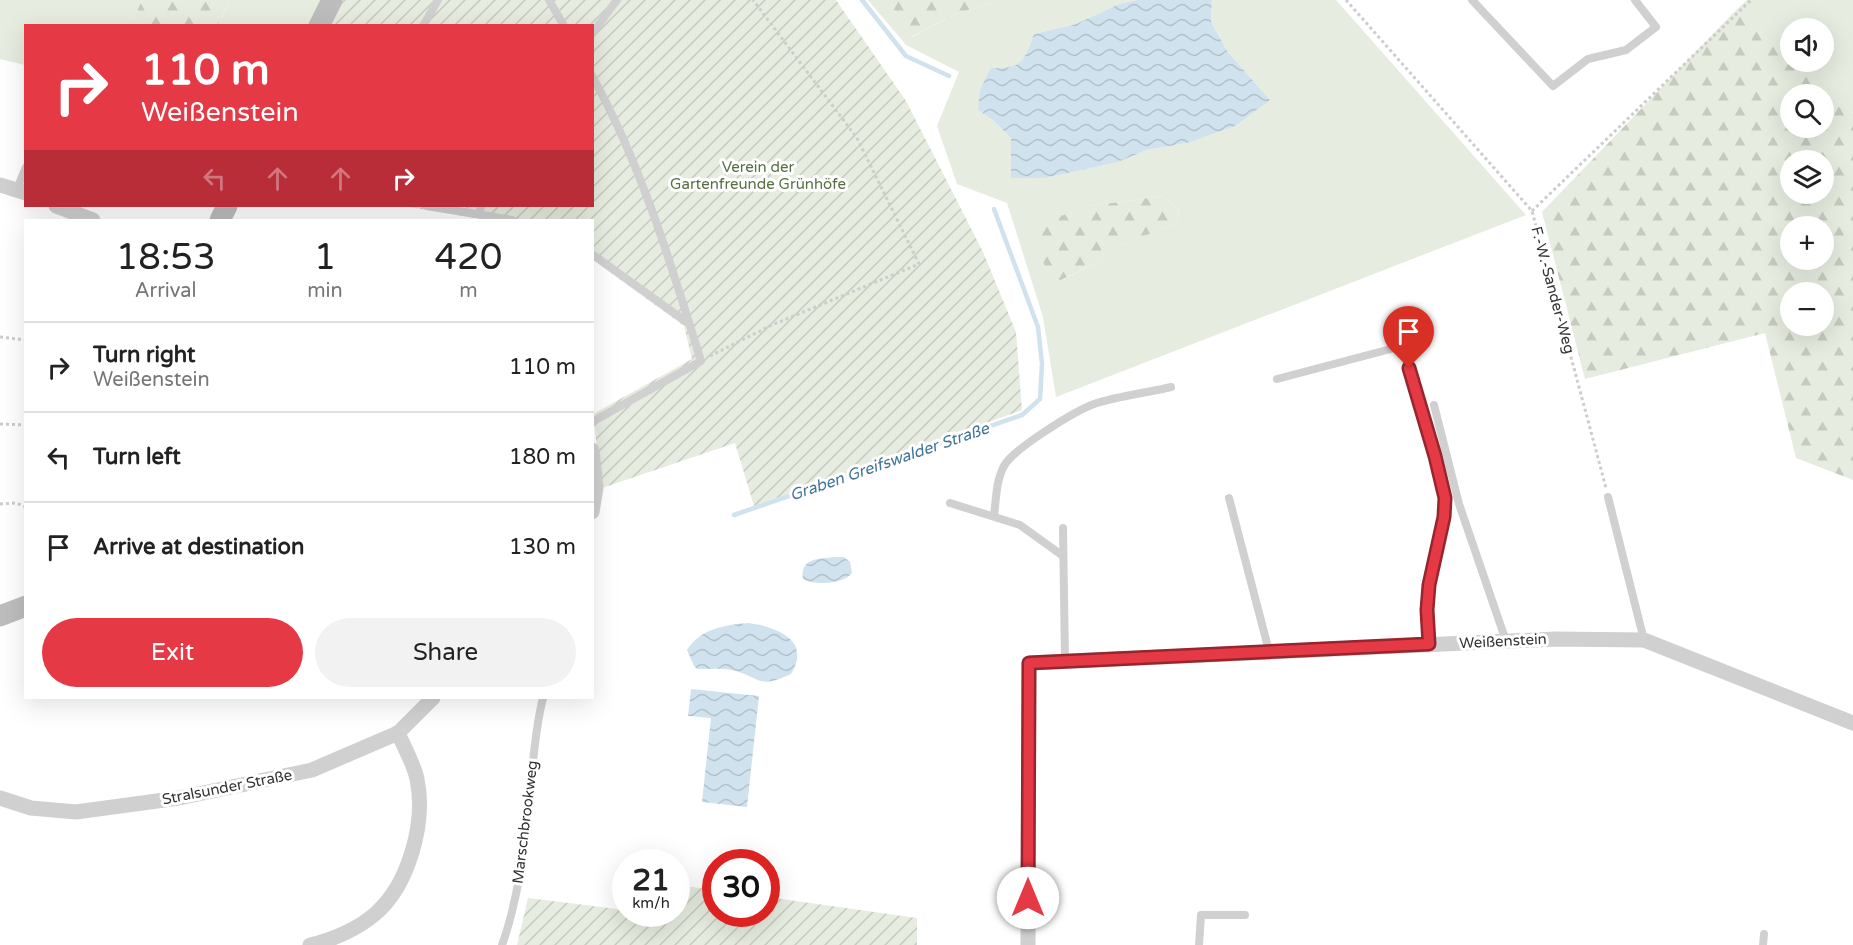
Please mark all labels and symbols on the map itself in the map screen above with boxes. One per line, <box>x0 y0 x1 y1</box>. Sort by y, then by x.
park label: Verein der Gartenfreunde Grünhöfe <box>670 158 846 193</box>
street label: F.-W.-Sander-Weg <box>1527 224 1579 356</box>
pin <box>1383 306 1434 368</box>
water label: Graben Greifswalder Straße <box>787 418 993 506</box>
street label: Weißenstein <box>1459 630 1547 652</box>
street label: Marschbrookweg <box>509 759 541 885</box>
street label: Stralsunder Straße <box>160 766 294 808</box>
speed limit sign: 30 <box>702 849 780 927</box>
position arrow <box>996 866 1060 930</box>

